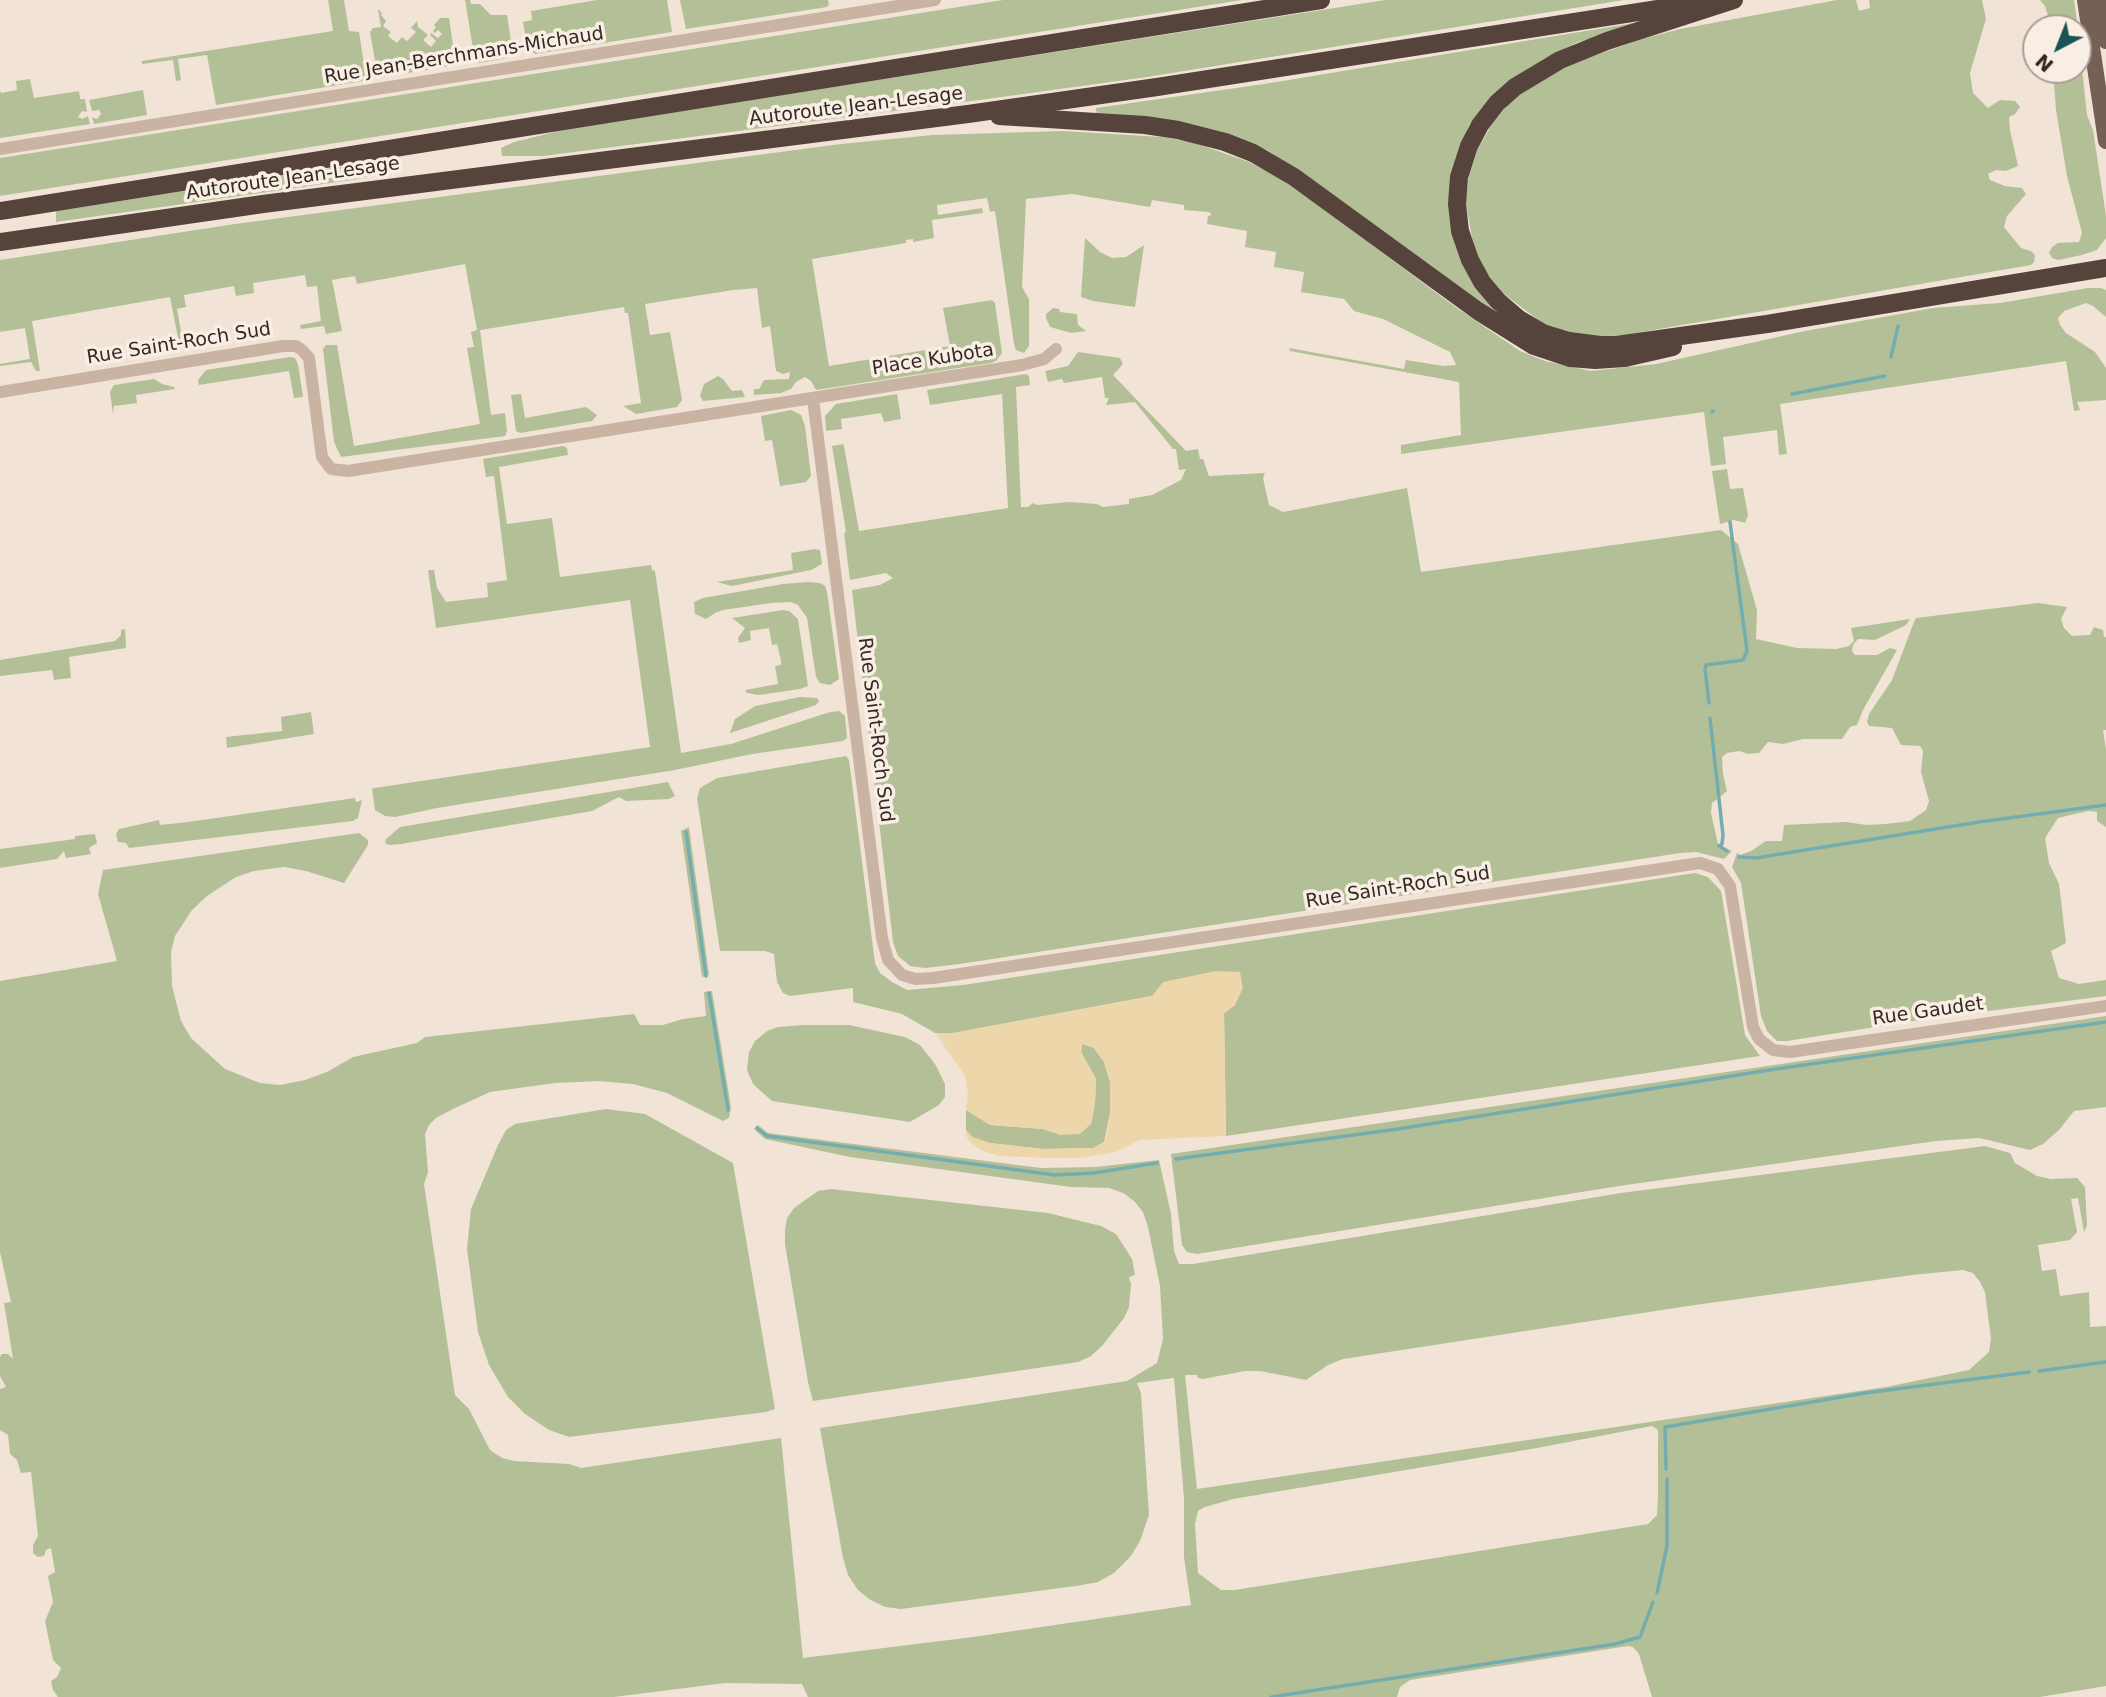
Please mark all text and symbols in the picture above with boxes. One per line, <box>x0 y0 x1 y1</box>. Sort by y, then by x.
north arrow <box>2022 14 2092 84</box>
street label: Rue Jean-Berchmans-Michaud <box>323 23 605 89</box>
text: N <box>2031 50 2058 77</box>
street label: Autoroute Jean-Lesage <box>748 83 964 131</box>
street label: Autoroute Jean-Lesage <box>185 153 401 205</box>
street label: Rue Saint-Roch Sud <box>85 318 273 370</box>
street label: Place Kubota <box>871 339 995 381</box>
street label: Rue Saint-Roch Sud <box>852 636 898 824</box>
street label: Rue Saint-Roch Sud <box>1304 862 1492 914</box>
street label: Rue Gaudet <box>1871 993 1985 1031</box>

